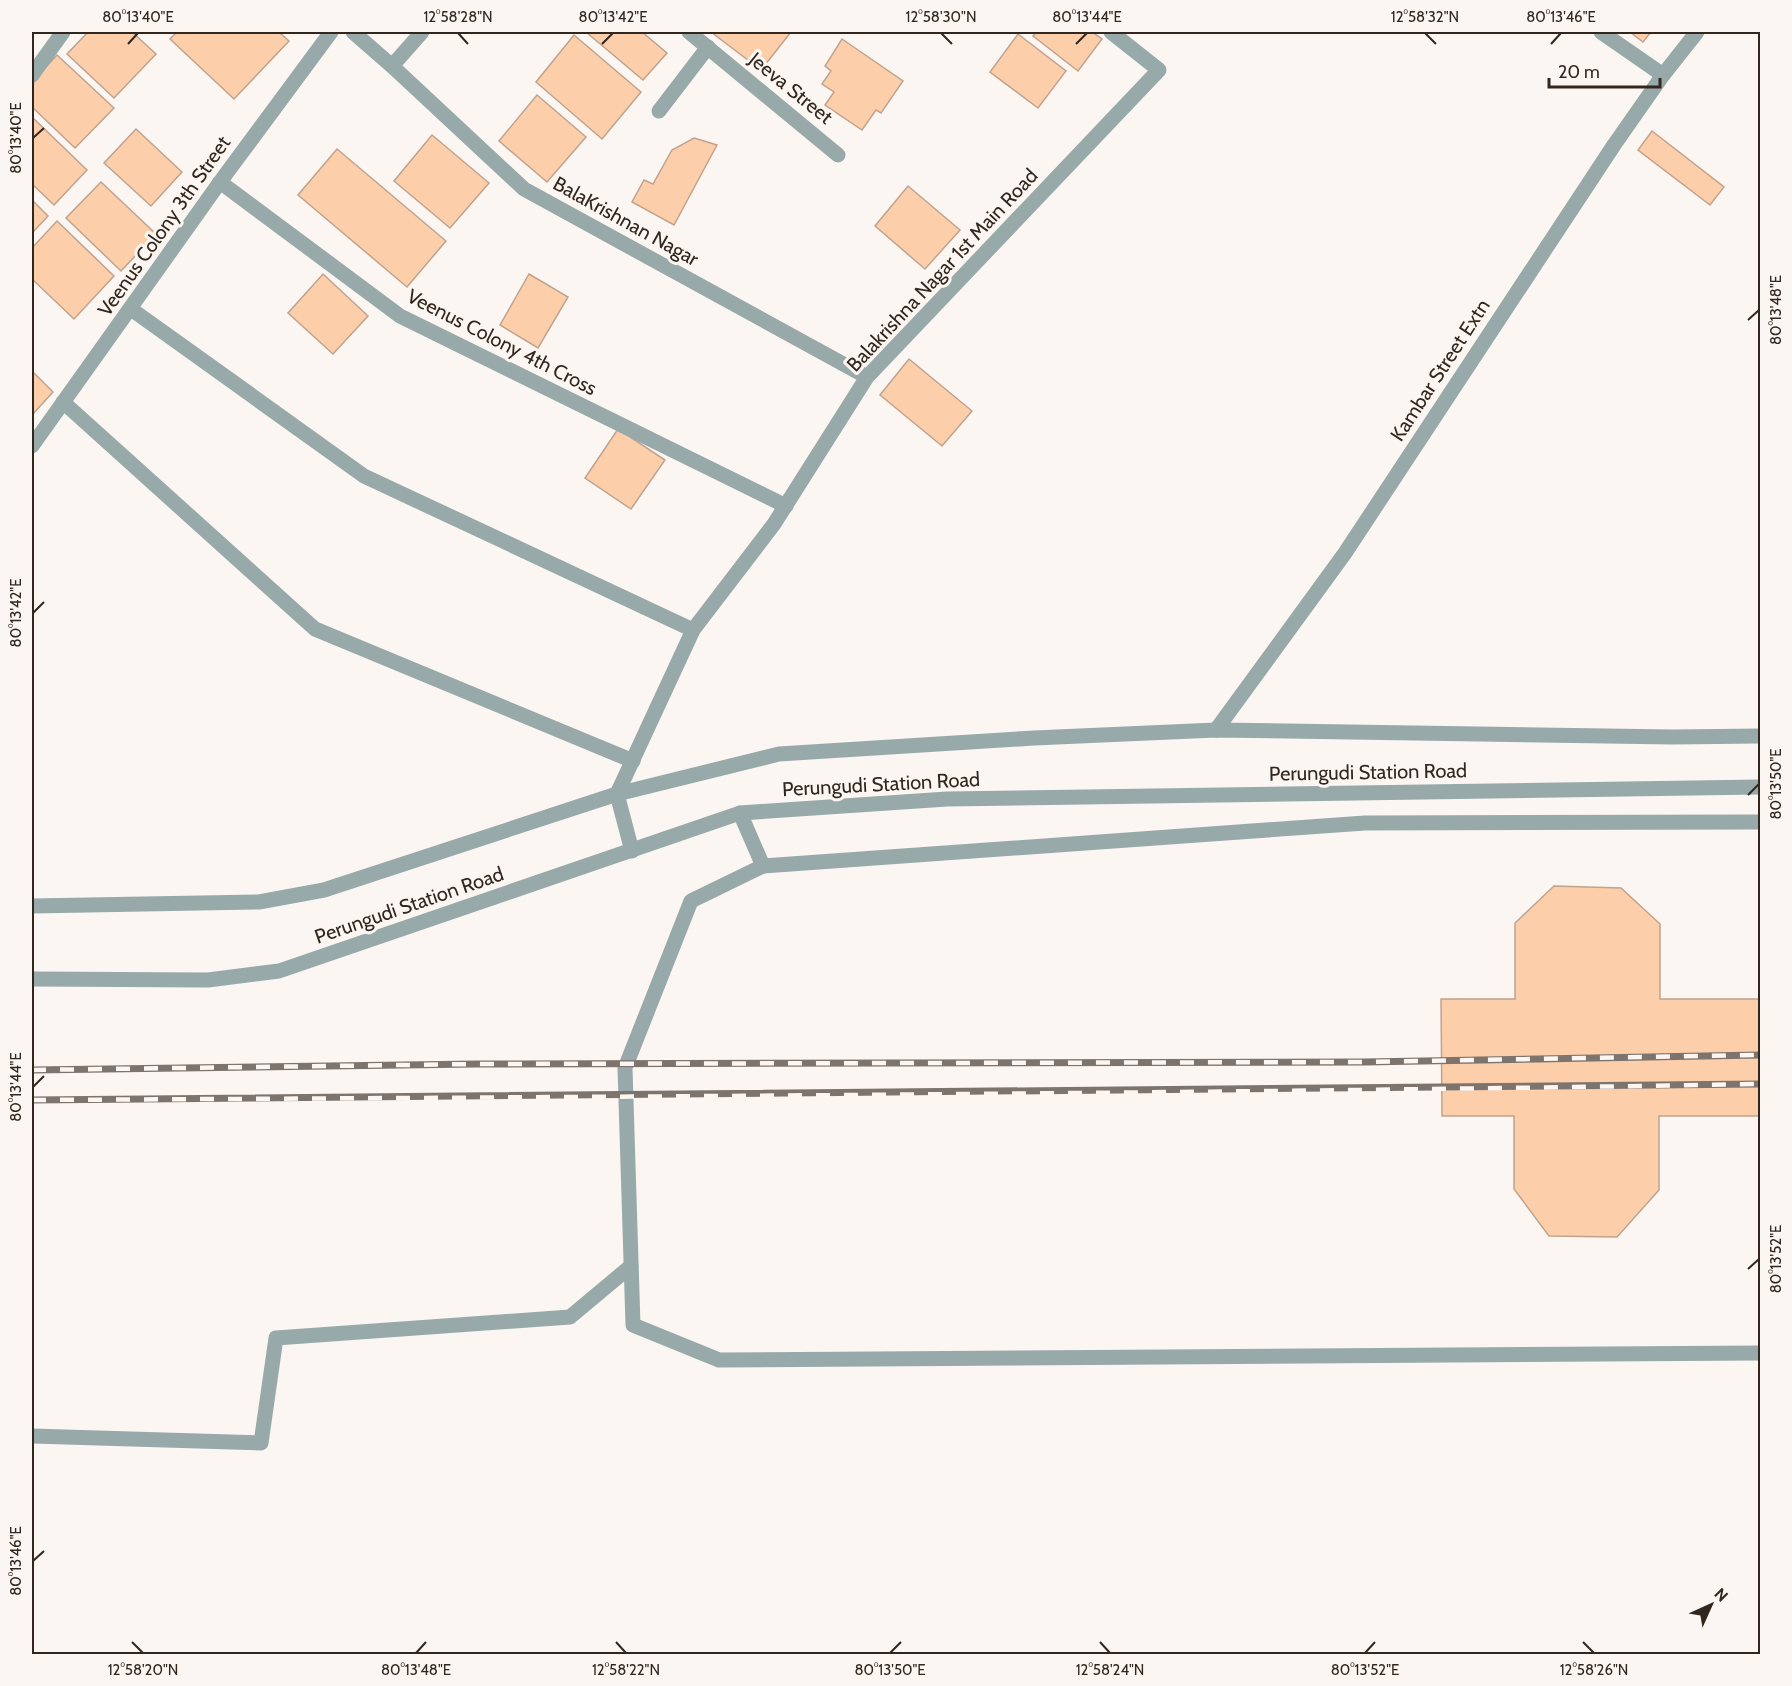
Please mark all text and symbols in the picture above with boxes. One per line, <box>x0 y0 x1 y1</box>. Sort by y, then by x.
text: 80°13'40"E <box>102 8 174 26</box>
text: 12°58'28"N <box>423 8 493 26</box>
text: 80°13'42"E <box>579 8 647 26</box>
text: 12°58'30"N <box>906 8 976 26</box>
text: 80°13'44"E <box>1052 8 1122 26</box>
text: 12°58'32"N <box>1391 8 1459 26</box>
text: 80°13'46"E <box>1526 8 1596 26</box>
street label: Jeeva Street <box>744 46 838 129</box>
scale bar <box>1549 51 1660 89</box>
text: 20 m <box>1558 61 1600 83</box>
text: 80°13'40"E <box>7 102 25 174</box>
street label: Veenus Colony 3th Street <box>93 131 235 321</box>
street label: Balakrishna Nagar 1st Main Road <box>842 164 1042 376</box>
street label: BalaKrishnan Nagar <box>549 171 703 271</box>
text: 80°13'48"E <box>1767 275 1785 345</box>
street label: Veenus Colony 4th Cross <box>403 284 601 400</box>
street label: Kambar Street Extn <box>1385 295 1495 445</box>
text: 80°13'42"E <box>7 579 25 647</box>
text: 80°13'50"E <box>1767 748 1785 820</box>
street label: Perungudi Station Road <box>1269 758 1467 786</box>
street label: Perungudi Station Road <box>781 767 981 801</box>
street label: Perungudi Station Road <box>311 861 507 949</box>
text: 80°13'44"E <box>7 1052 25 1122</box>
text: 80°13'52"E <box>1767 1225 1785 1293</box>
text: 80°13'46"E <box>7 1526 25 1596</box>
north arrow <box>1681 1575 1741 1635</box>
text: N <box>1711 1584 1732 1605</box>
text: 12°58'20"N <box>108 1661 178 1679</box>
text: 80°13'48"E <box>381 1661 451 1679</box>
text: 12°58'22"N <box>592 1661 660 1679</box>
text: 80°13'50"E <box>854 1661 926 1679</box>
text: 12°58'24"N <box>1076 1661 1144 1679</box>
text: 80°13'52"E <box>1331 1661 1399 1679</box>
text: 12°58'26"N <box>1560 1661 1628 1679</box>

